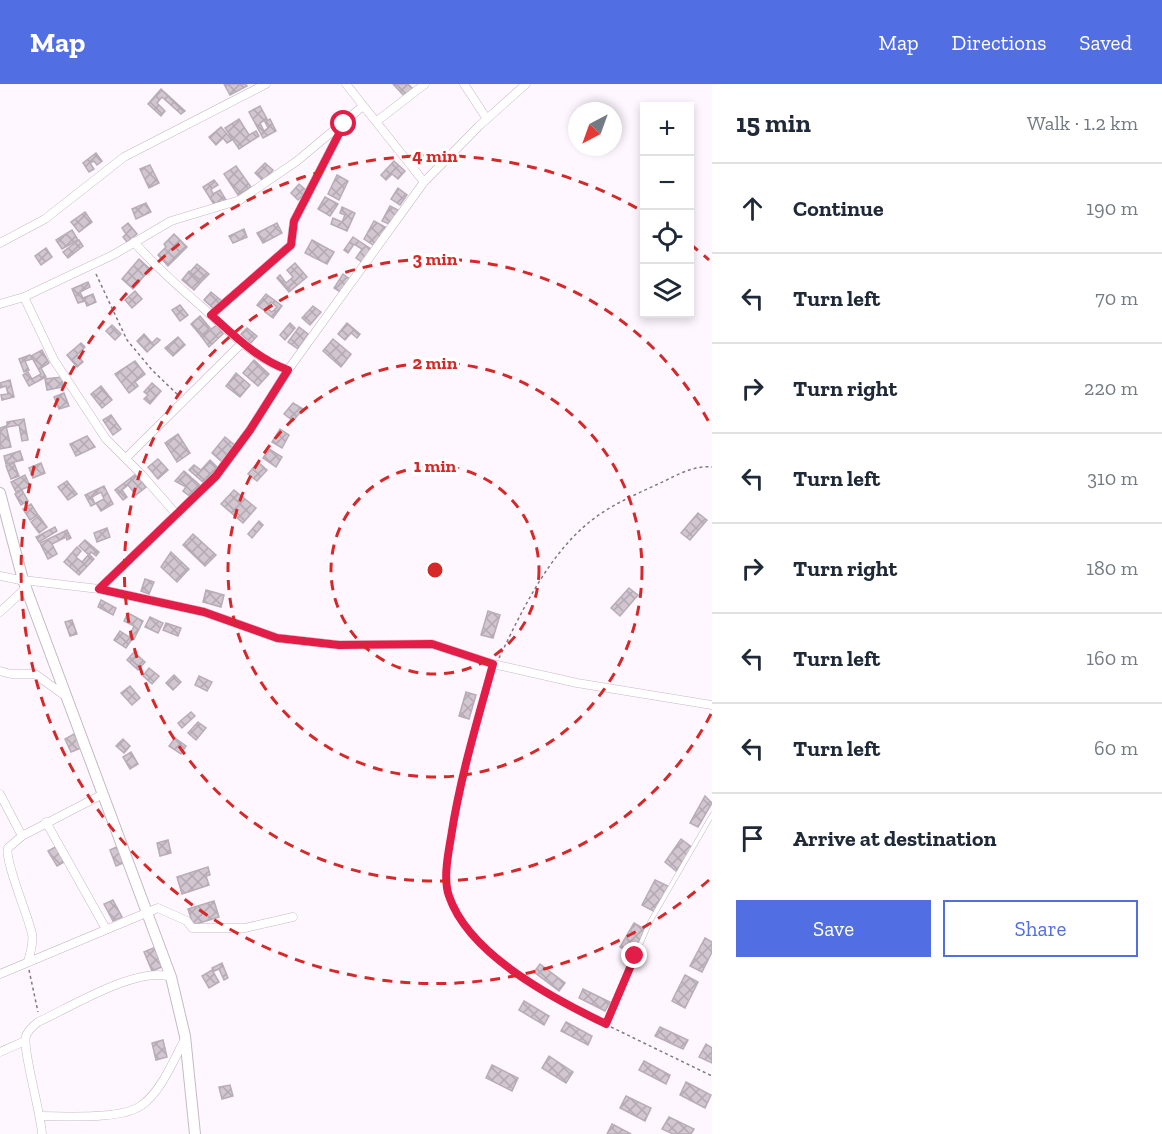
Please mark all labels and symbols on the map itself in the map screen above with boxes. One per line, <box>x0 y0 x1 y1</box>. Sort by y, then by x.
north arrow <box>568 102 622 156</box>
route start <box>330 110 356 136</box>
text: 4 min <box>412 145 458 167</box>
text: 3 min <box>413 248 458 270</box>
text: 2 min <box>413 352 458 374</box>
text: 1 min <box>414 455 457 477</box>
centre of rings <box>425 560 445 580</box>
route end <box>621 942 647 968</box>

